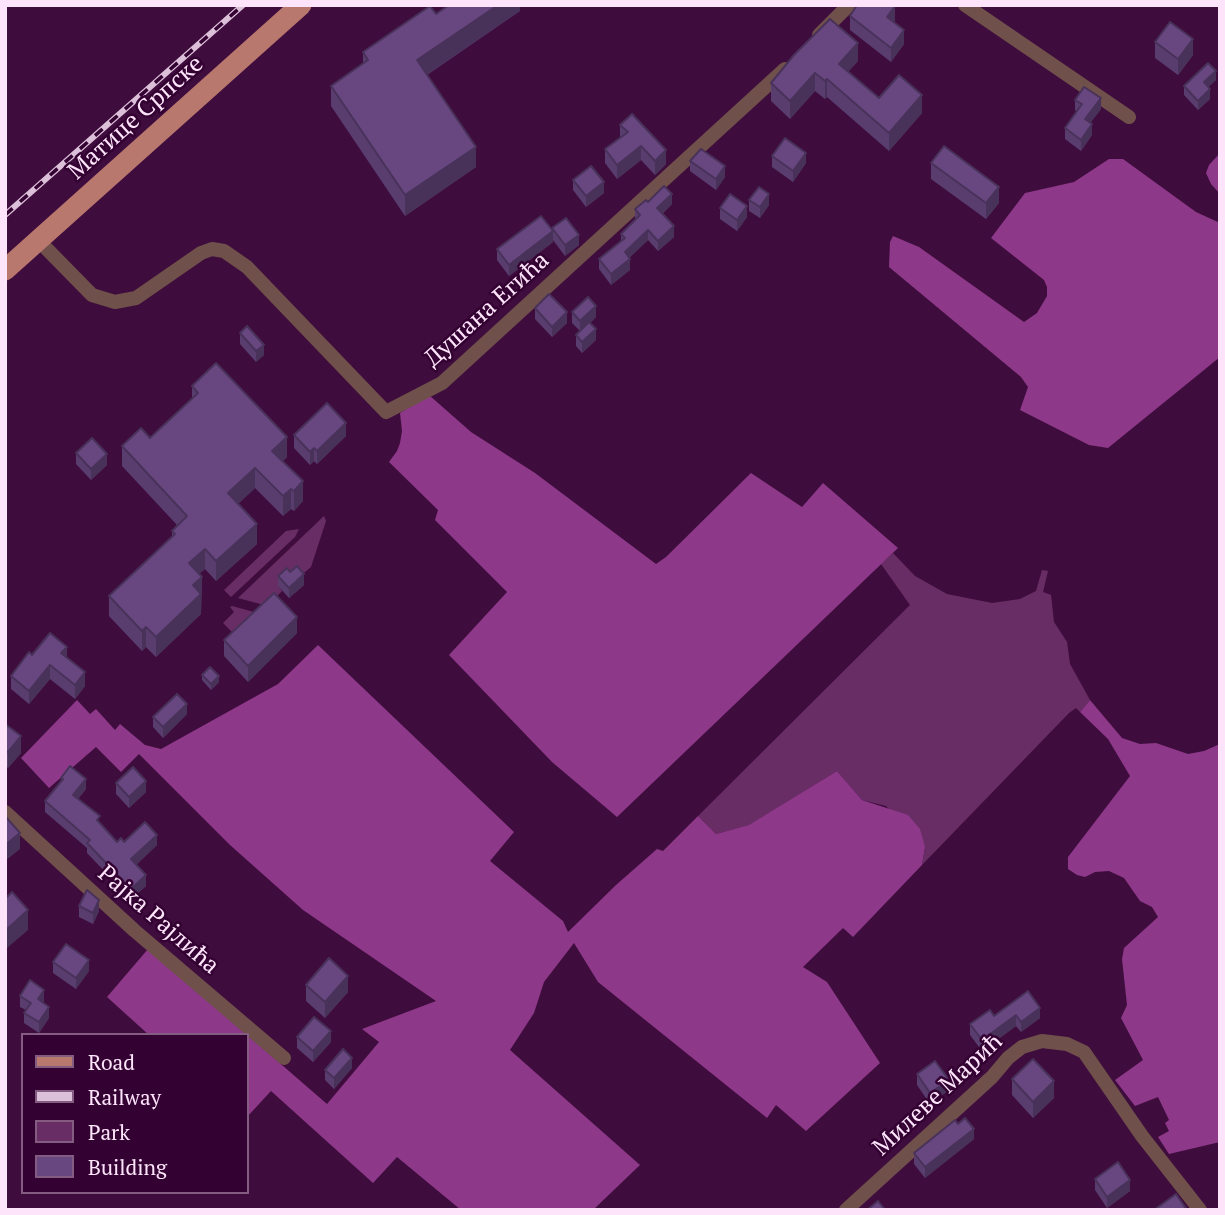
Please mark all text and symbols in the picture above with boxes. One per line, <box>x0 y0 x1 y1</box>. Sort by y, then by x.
street label: Матице Српске <box>63 50 209 186</box>
street label: Душана Егића <box>419 246 555 374</box>
street label: Рајка Рајлића <box>91 859 225 981</box>
street label: Милеве Мaрић <box>867 1028 1009 1162</box>
legend <box>21 1033 248 1194</box>
text: Road <box>88 1048 135 1076</box>
text: Railway <box>88 1083 161 1111</box>
text: Park <box>88 1118 130 1146</box>
text: Building <box>88 1153 167 1181</box>

